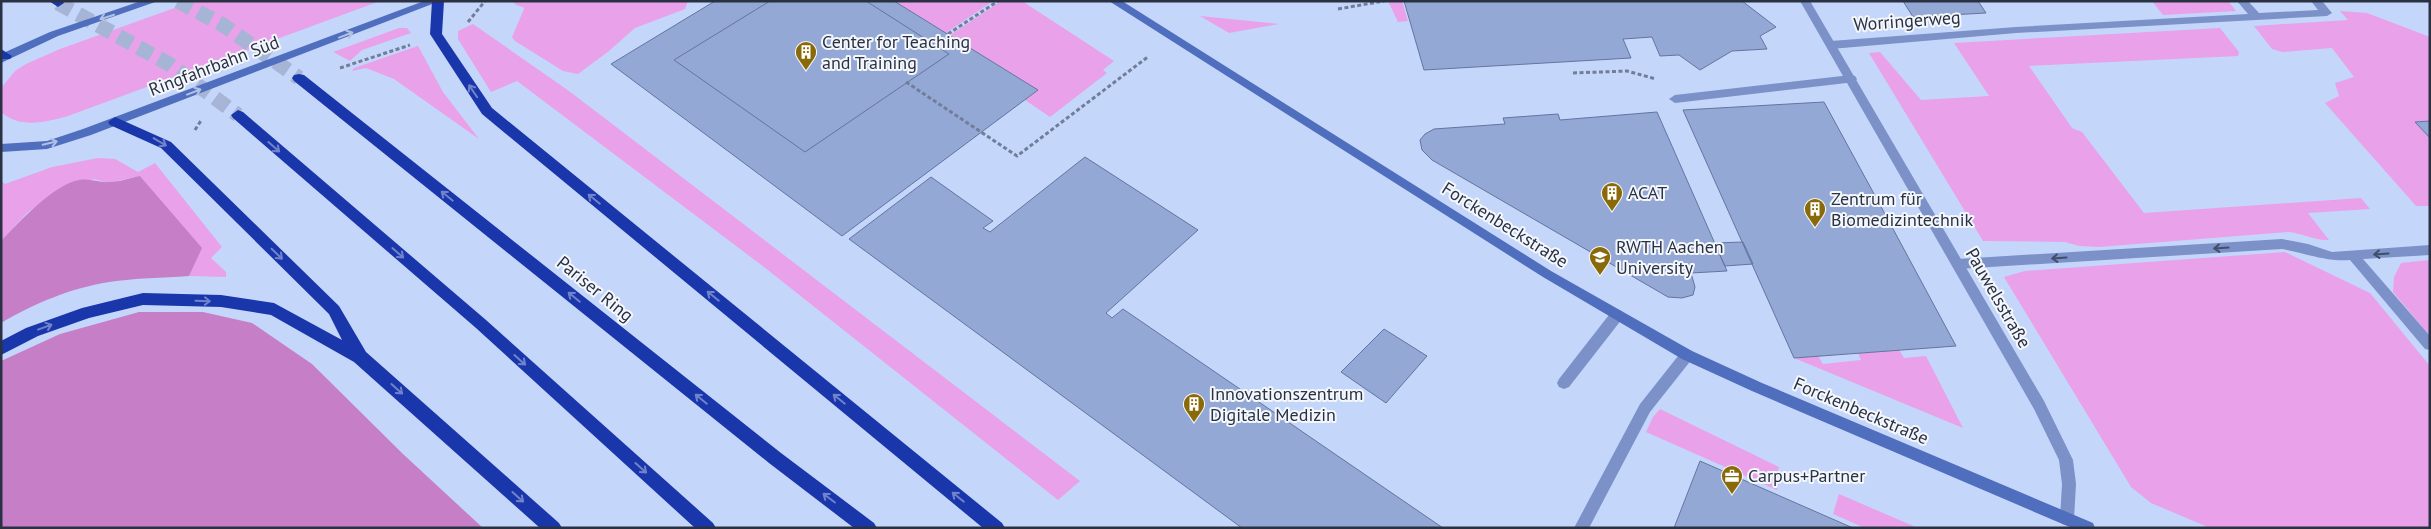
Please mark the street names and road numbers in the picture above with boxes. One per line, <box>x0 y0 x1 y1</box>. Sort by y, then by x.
street label: Worringerweg <box>1853 5 1961 36</box>
street label: Ringfahrbahn Süd <box>145 30 282 101</box>
street label: Forckenbeckstraße <box>1438 177 1573 273</box>
street label: Pauwelsstraße <box>1961 244 2036 352</box>
street label: Pariser Ring <box>552 251 638 326</box>
street label: Forckenbeckstraße <box>1790 372 1932 449</box>

